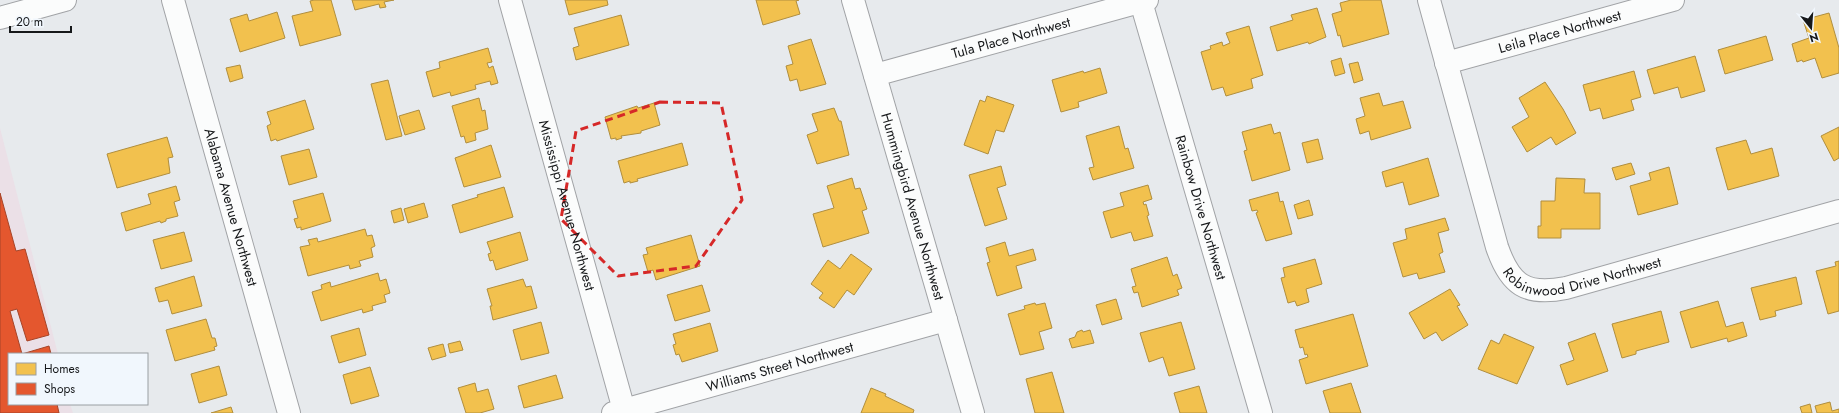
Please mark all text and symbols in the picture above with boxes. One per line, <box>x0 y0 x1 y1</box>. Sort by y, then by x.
street label: Leila Place Northwest <box>1496 5 1624 58</box>
scale bar <box>10 8 71 34</box>
north arrow <box>1791 8 1831 48</box>
street label: Tula Place Northwest <box>949 11 1073 63</box>
text: 20 m <box>16 13 43 31</box>
text: N <box>1807 29 1820 46</box>
street label: Hummingbird Avenue Northwest <box>876 110 950 303</box>
street label: Mississippi Avenue Northwest <box>534 118 600 293</box>
street label: Alabama Avenue Northwest <box>199 126 263 289</box>
street label: Rainbow Drive Northwest <box>1170 133 1232 283</box>
street label: Robinwood Drive Northwest <box>1502 251 1668 273</box>
text: Robinwood Drive Northwest <box>1498 252 1664 301</box>
street label: Williams Street Northwest <box>704 336 856 397</box>
legend <box>8 353 148 405</box>
text: Homes <box>44 360 80 378</box>
text: Shops <box>44 380 75 398</box>

